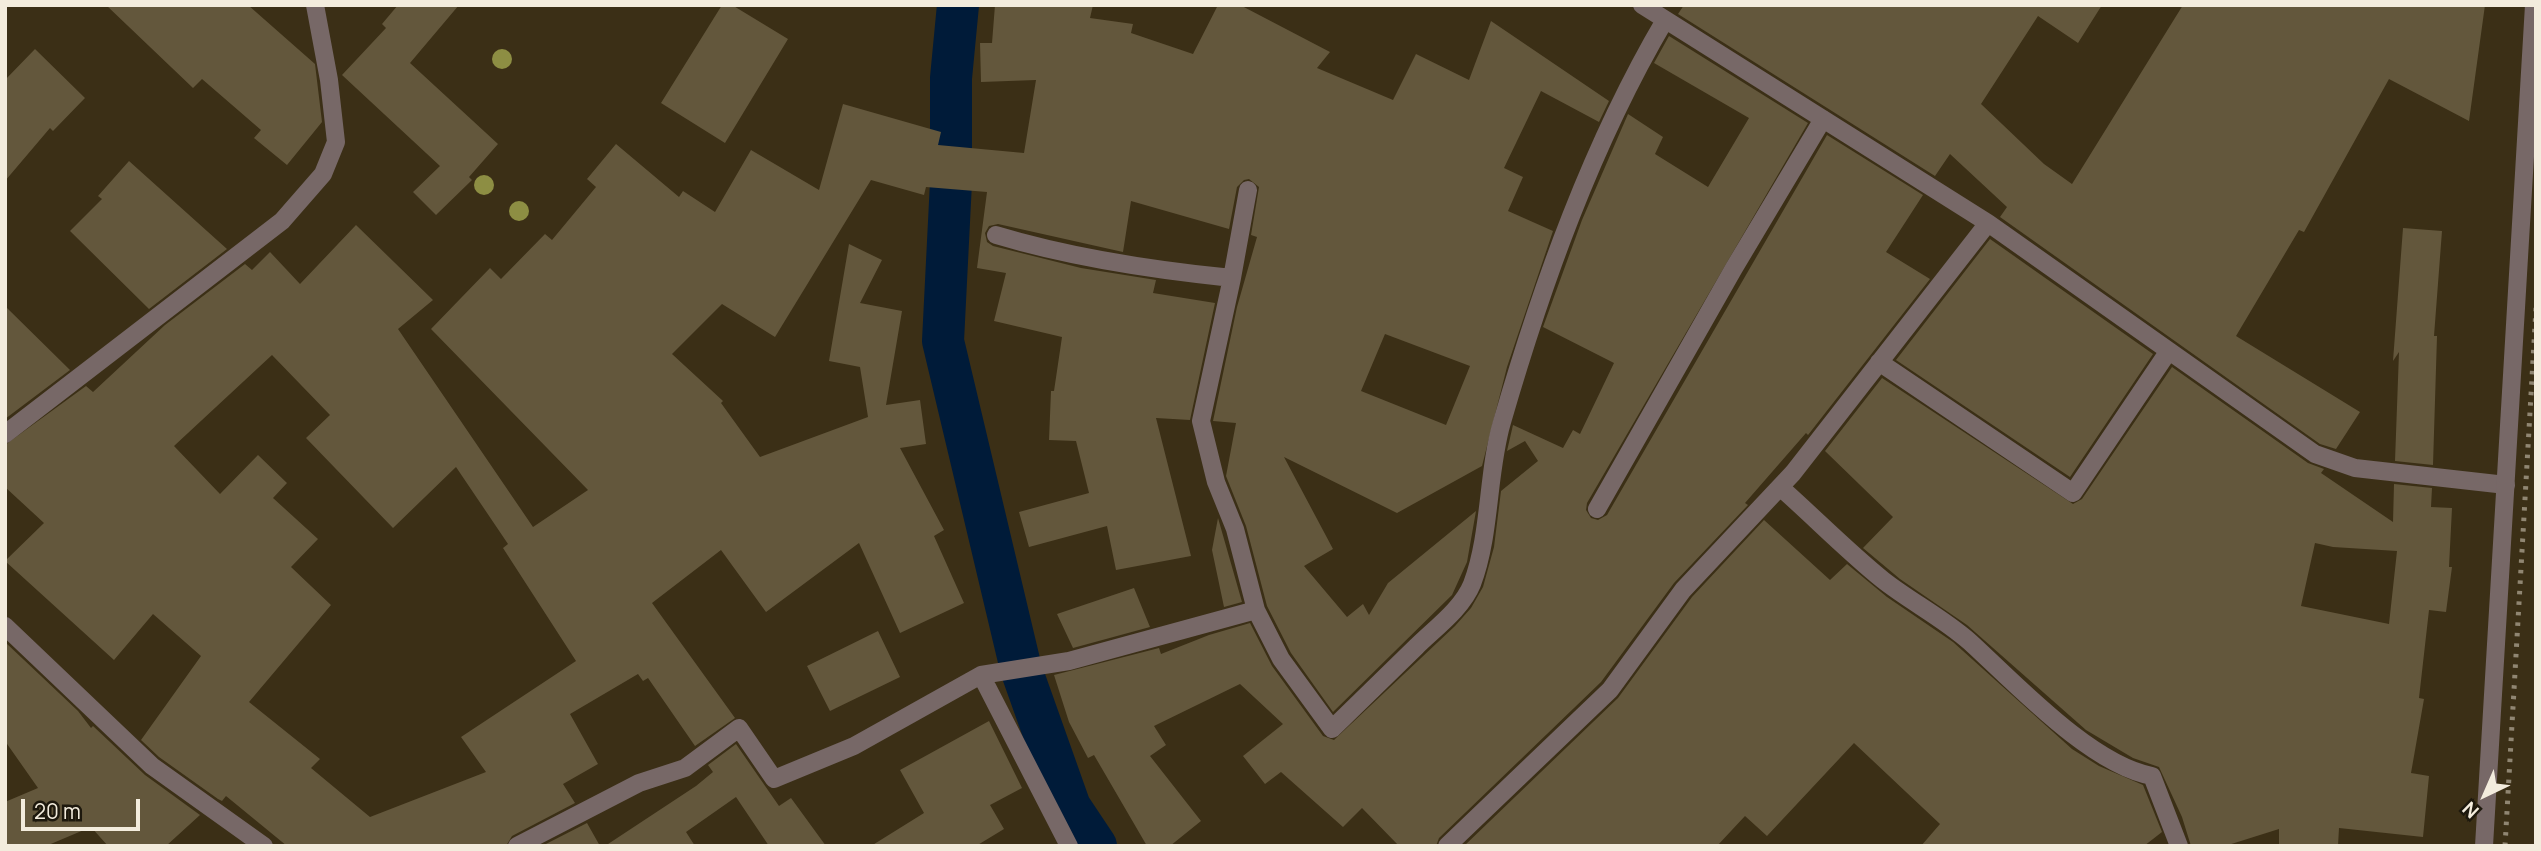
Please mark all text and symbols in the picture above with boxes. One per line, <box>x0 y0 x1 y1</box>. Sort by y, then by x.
north arrow <box>2450 760 2520 830</box>
scale bar <box>24 784 144 828</box>
text: N <box>2456 796 2484 824</box>
text: 20 m <box>34 797 81 825</box>

